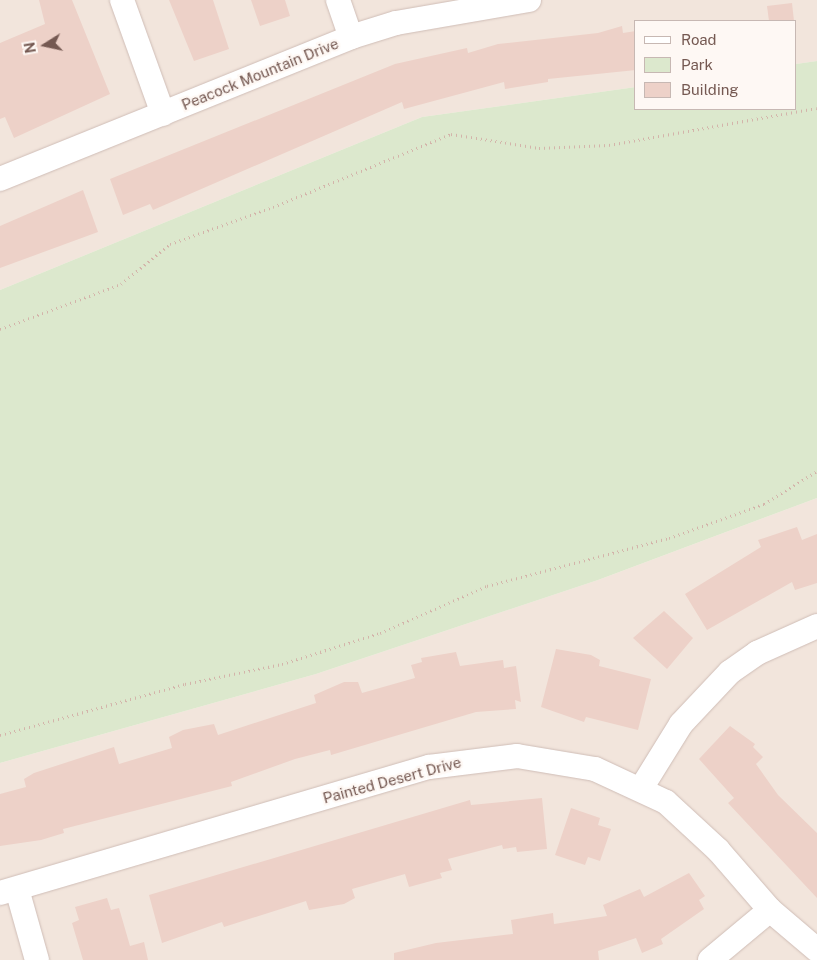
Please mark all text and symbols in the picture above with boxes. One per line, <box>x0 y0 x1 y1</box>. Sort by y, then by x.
north arrow <box>20 20 70 70</box>
legend <box>634 20 797 110</box>
text: Road <box>681 31 717 48</box>
street label: Peacock Mountain Drive <box>179 34 341 114</box>
text: N <box>21 41 39 54</box>
text: Park <box>681 56 713 73</box>
text: Building <box>681 81 739 98</box>
street label: Painted Desert Drive <box>321 753 463 807</box>

